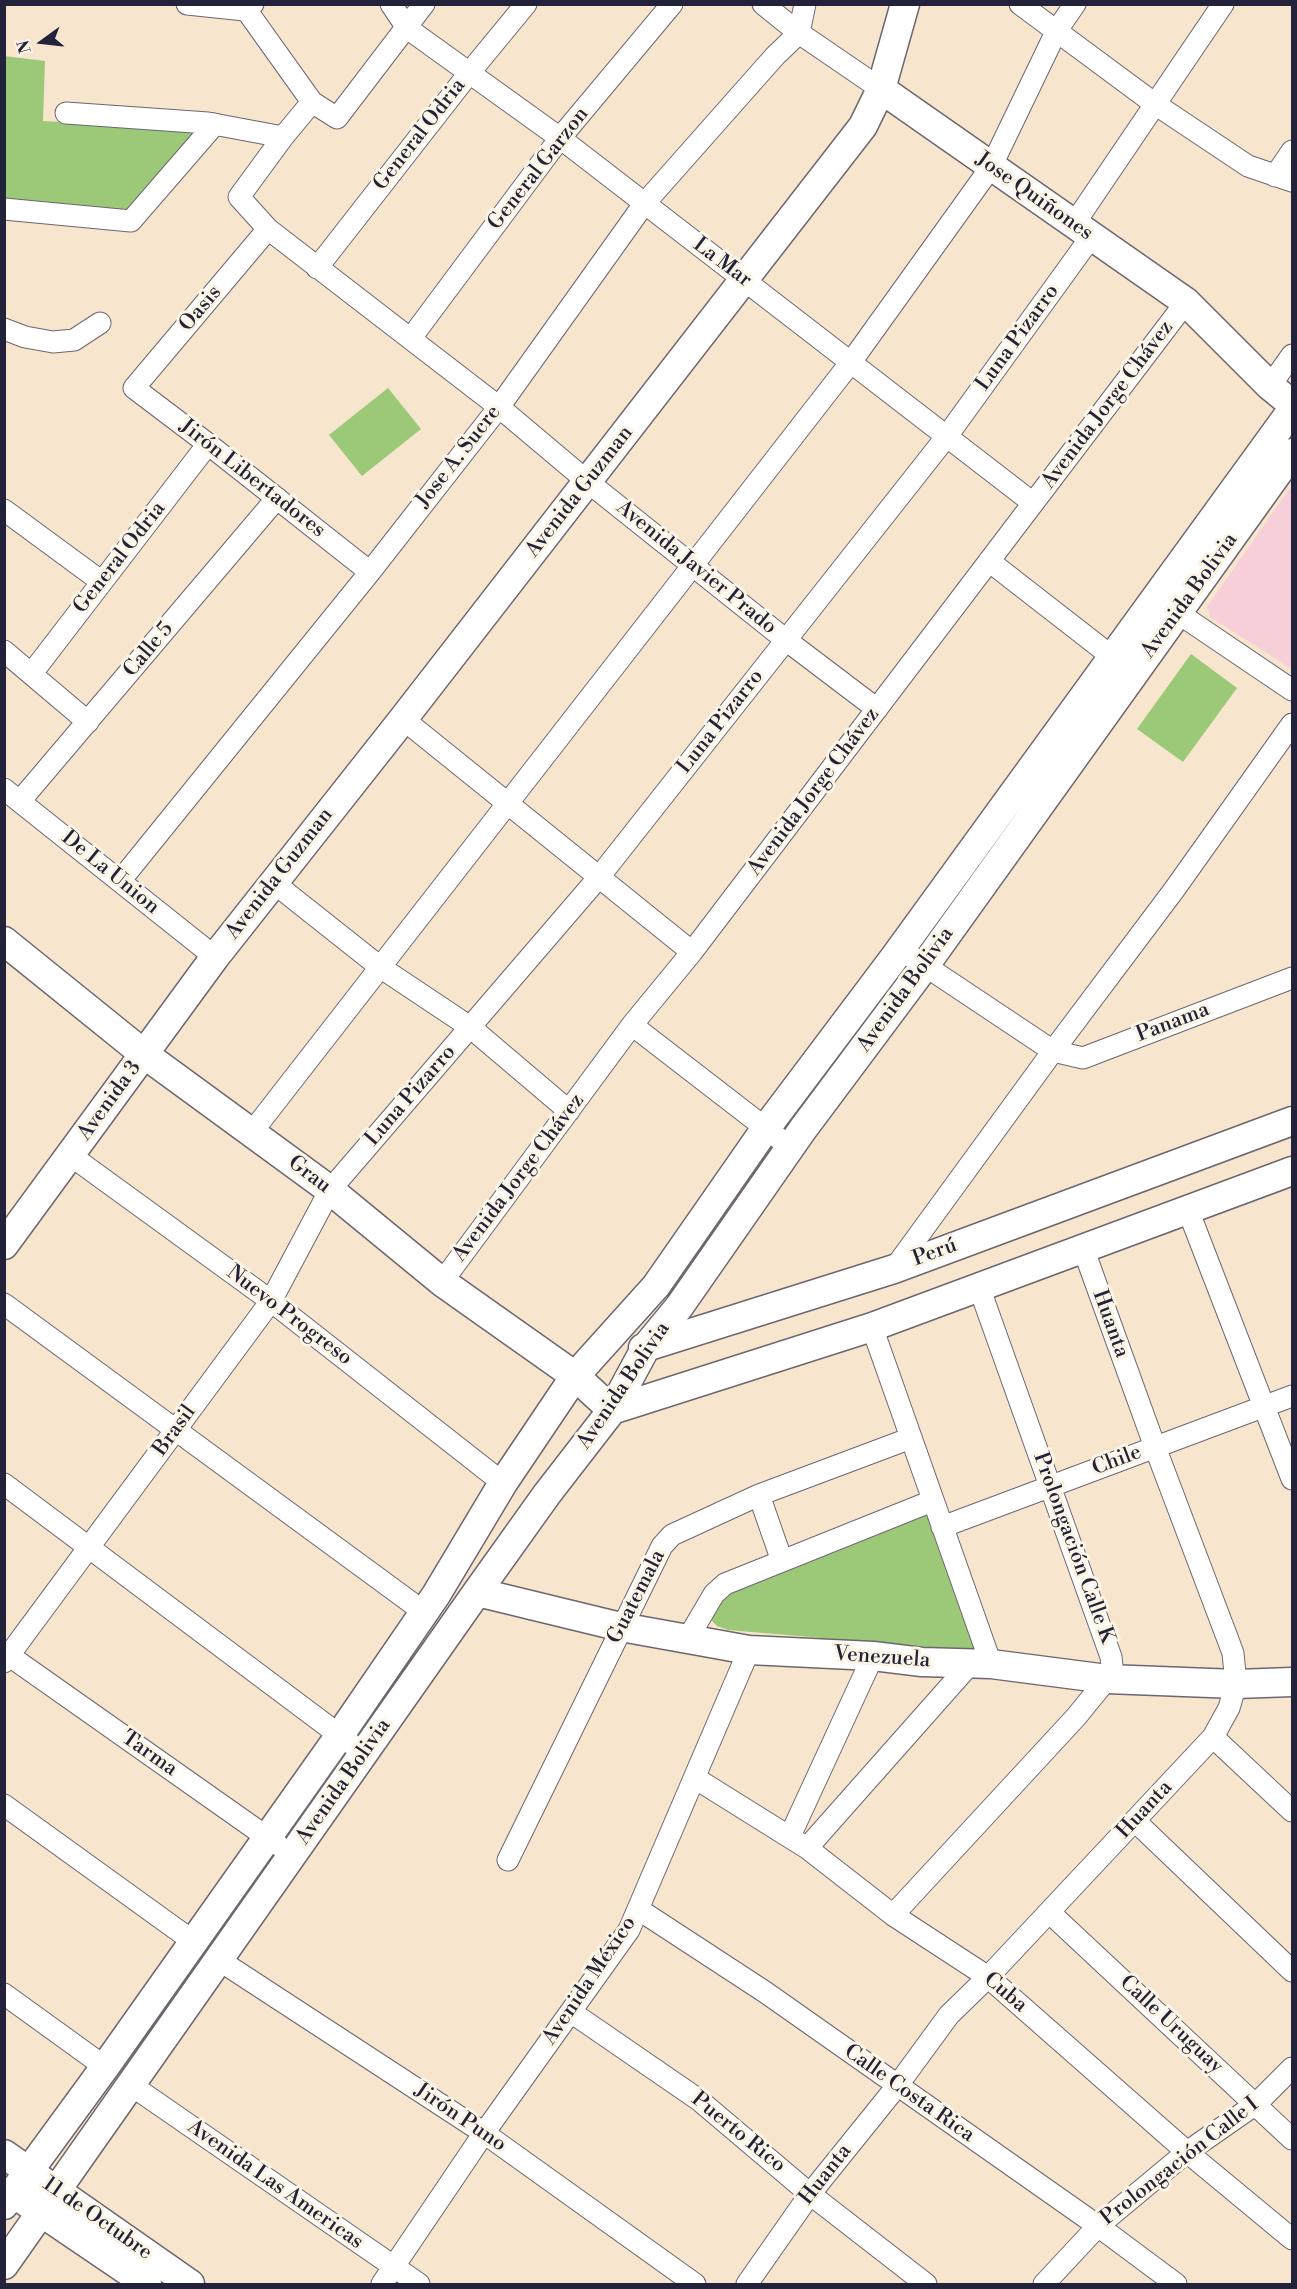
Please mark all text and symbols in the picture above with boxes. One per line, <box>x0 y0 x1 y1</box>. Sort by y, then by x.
north arrow <box>12 12 72 72</box>
text: N <box>13 38 36 55</box>
street label: General Odria <box>369 74 471 196</box>
street label: General Garzon <box>483 103 595 235</box>
street label: Jose Quiñones <box>971 147 1097 247</box>
street label: La Mar <box>688 233 756 293</box>
street label: Luna Pizarro <box>971 280 1065 396</box>
street label: Oasis <box>175 281 227 337</box>
street label: Avenida Jorge Chávez <box>1037 316 1179 494</box>
street label: Jose A. Sucre <box>411 401 507 513</box>
street label: Jirón Libertadores <box>174 414 330 544</box>
street label: Avenida Guzman <box>521 421 639 563</box>
street label: Avenida Javier Prado <box>611 496 781 640</box>
street label: General Odria <box>69 497 171 619</box>
street label: Avenida Bolivia <box>1136 529 1244 663</box>
street label: Calle 5 <box>119 617 179 683</box>
street label: Luna Pizarro <box>672 665 770 779</box>
street label: Avenida Jorge Chávez <box>743 703 885 881</box>
street label: Avenida Guzman <box>221 803 339 945</box>
street label: De La Union <box>56 826 164 920</box>
street label: Avenida Bolivia <box>852 923 960 1057</box>
street label: Panama <box>1133 998 1213 1048</box>
street label: Luna Pizarro <box>360 1040 462 1152</box>
street label: Avenida 3 <box>73 1056 147 1146</box>
street label: Avenida Jorge Chávez <box>448 1089 590 1267</box>
street label: Grau <box>283 1151 335 1199</box>
street label: Perú <box>909 1233 961 1273</box>
street label: Nuevo Progreso <box>221 1261 357 1371</box>
street label: Huanta <box>1086 1287 1134 1361</box>
street label: Avenida Bolivia <box>572 1318 676 1454</box>
street label: Brasil <box>148 1401 202 1461</box>
street label: Chile <box>1089 1440 1145 1482</box>
street label: Prolongación Calle K <box>1027 1449 1119 1647</box>
street label: Guatemala <box>603 1546 671 1648</box>
street label: Venezuela <box>833 1642 931 1674</box>
street label: Avenida Bolivia <box>291 1714 397 1850</box>
street label: Tarma <box>116 1726 182 1782</box>
street label: Huanta <box>1112 1776 1178 1844</box>
street label: Avenida México <box>538 1912 642 2050</box>
street label: Cuba <box>978 1968 1032 2018</box>
street label: Calle Uruguay <box>1114 1971 1228 2079</box>
street label: Calle Costa Rica <box>839 2040 979 2148</box>
street label: Jirón Puno <box>409 2078 511 2158</box>
street label: Puerto Rico <box>686 2087 790 2179</box>
street label: Prolongación Calle I <box>1096 2092 1264 2232</box>
street label: Avenida Las Americas <box>182 2115 368 2255</box>
street label: Huanta <box>794 2140 858 2210</box>
street label: 11 de Octubre <box>37 2172 157 2266</box>

